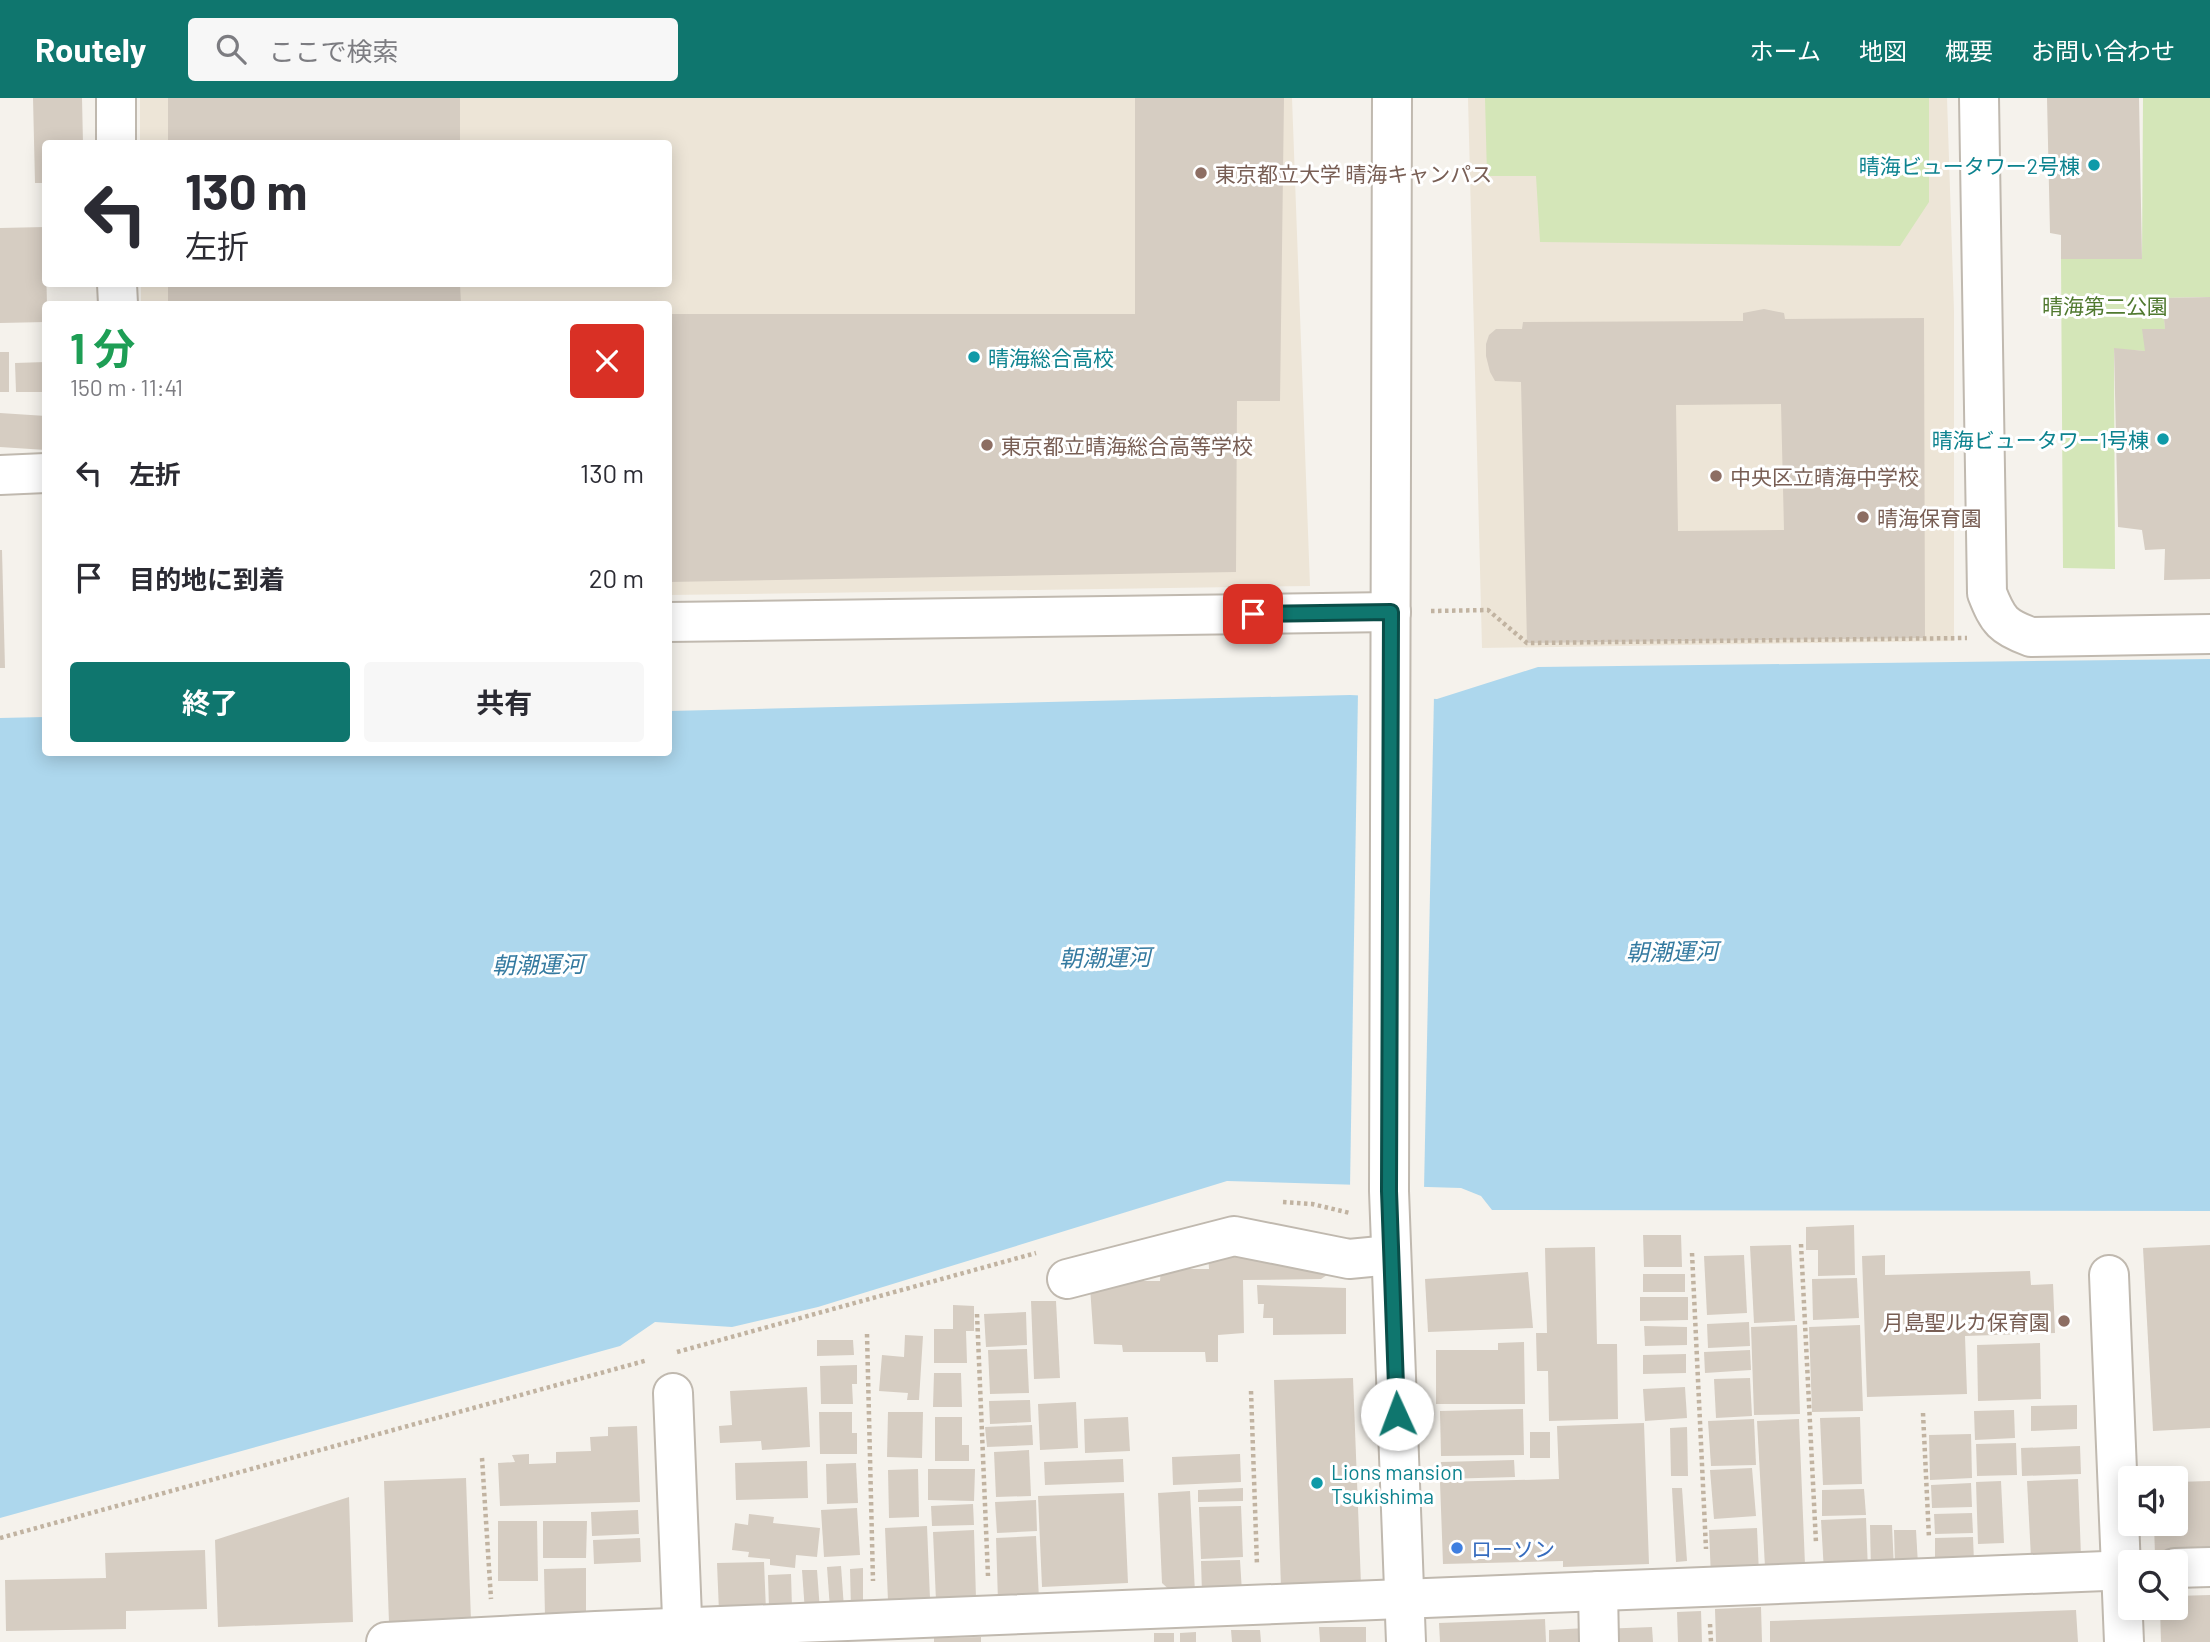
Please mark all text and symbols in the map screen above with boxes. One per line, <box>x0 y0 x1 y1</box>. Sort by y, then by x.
search box <box>188 18 678 81</box>
text: Routely <box>35 29 146 69</box>
icon: search <box>212 30 250 68</box>
text: ここで検索 <box>268 35 398 66</box>
text: ホーム <box>1750 36 1821 65</box>
text: 地図 <box>1859 36 1907 65</box>
text: 概要 <box>1945 36 1993 65</box>
text: お問い合わせ <box>2031 36 2175 65</box>
place label: 晴海ビュータワー2号棟 <box>1859 153 2080 178</box>
marker: 晴海ビュータワー2号棟 <box>2086 157 2102 173</box>
text: 130 m <box>185 161 307 220</box>
place label: 東京都立大学 晴海キャンパス <box>1215 161 1492 186</box>
marker: 東京都立大学 晴海キャンパス <box>1193 165 1209 181</box>
icon: left <box>70 168 161 259</box>
text: 左折 <box>185 226 249 264</box>
park label: 晴海第二公園 <box>2042 293 2168 318</box>
text: 1 分 <box>70 322 135 372</box>
button: close <box>570 324 644 398</box>
place label: 晴海総合高校 <box>988 345 1114 370</box>
marker: 晴海総合高校 <box>966 349 982 365</box>
text: 150 m · 11:41 <box>70 373 183 401</box>
place label: 晴海ビュータワー1号棟 <box>1932 427 2149 452</box>
marker: 晴海ビュータワー1号棟 <box>2155 431 2171 447</box>
place label: 東京都立晴海総合高等学校 <box>1001 433 1253 458</box>
marker: 東京都立晴海総合高等学校 <box>979 437 995 453</box>
icon: left <box>70 454 108 492</box>
text: 130 m <box>580 457 644 488</box>
text: 左折 <box>129 458 181 489</box>
place label: 中央区立晴海中学校 <box>1730 464 1919 489</box>
marker: 中央区立晴海中学校 <box>1708 468 1724 484</box>
place label: 晴海保育園 <box>1877 505 1982 530</box>
marker: 晴海保育園 <box>1855 509 1871 525</box>
icon: arrive <box>70 559 108 597</box>
text: 20 m <box>589 562 644 593</box>
text: 目的地に到着 <box>129 563 285 594</box>
pin <box>1223 584 1283 644</box>
icon: arrive <box>1234 595 1272 633</box>
button: 終了 <box>70 662 350 742</box>
button: 共有 <box>364 662 644 742</box>
water label: 朝潮運河 <box>1626 936 1722 966</box>
water label: 朝潮運河 <box>1059 942 1155 972</box>
water label: 朝潮運河 <box>492 949 588 979</box>
place label: 月島聖ルカ保育園 <box>1883 1309 2050 1334</box>
marker: 月島聖ルカ保育園 <box>2056 1313 2072 1329</box>
position arrow <box>1360 1377 1434 1451</box>
place label: Lions mansion Tsukishima <box>1331 1459 1463 1508</box>
map controls <box>2118 1466 2188 1620</box>
button: sound <box>2118 1466 2188 1536</box>
marker: Lions mansion Tsukishima <box>1309 1475 1325 1491</box>
place label: ローソン <box>1471 1536 1555 1561</box>
marker: ローソン <box>1449 1540 1465 1556</box>
button: search <box>2118 1550 2188 1620</box>

